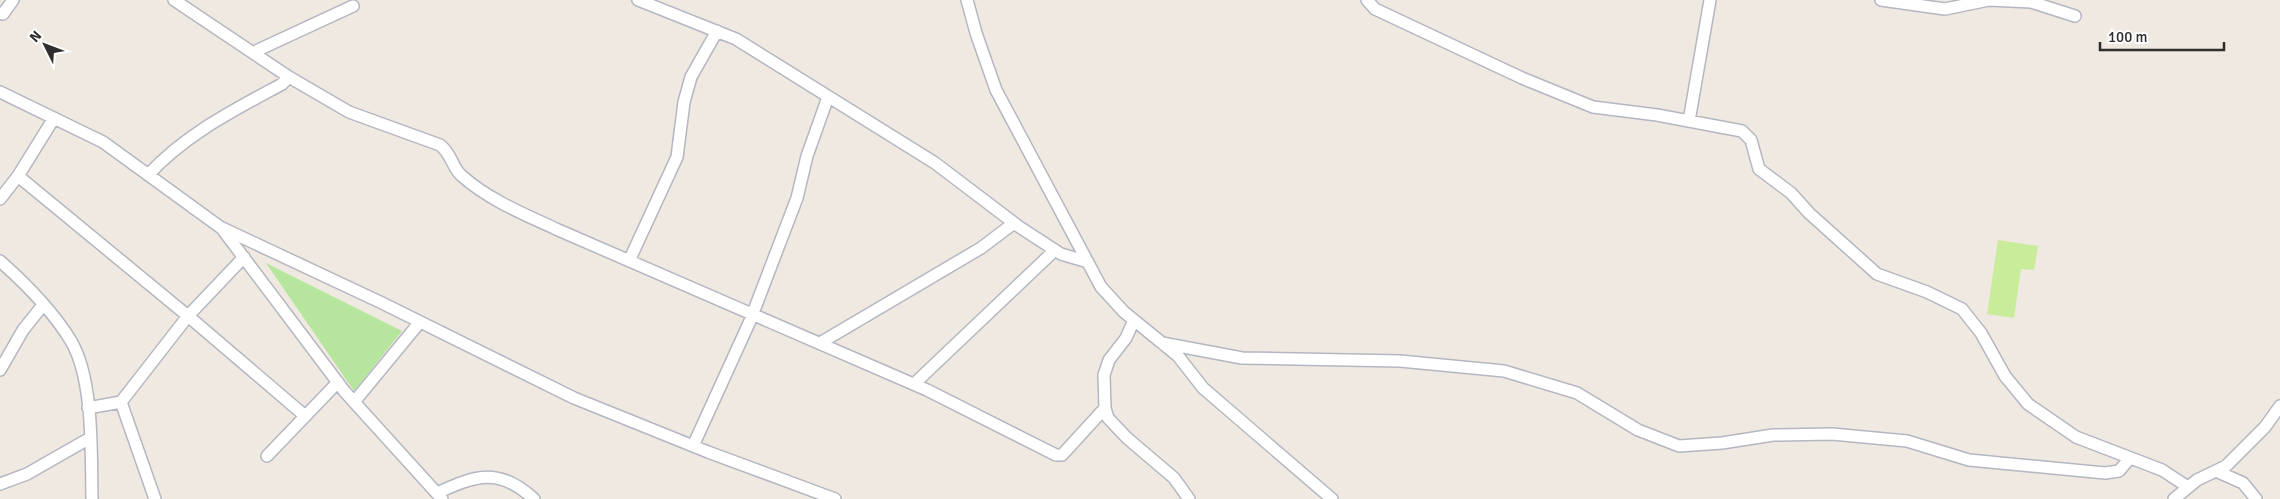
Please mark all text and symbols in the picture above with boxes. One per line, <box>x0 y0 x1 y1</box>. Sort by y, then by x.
north arrow <box>20 20 70 70</box>
scale bar <box>2100 20 2224 52</box>
text: N <box>26 27 45 46</box>
text: 100 m <box>2108 28 2148 46</box>

